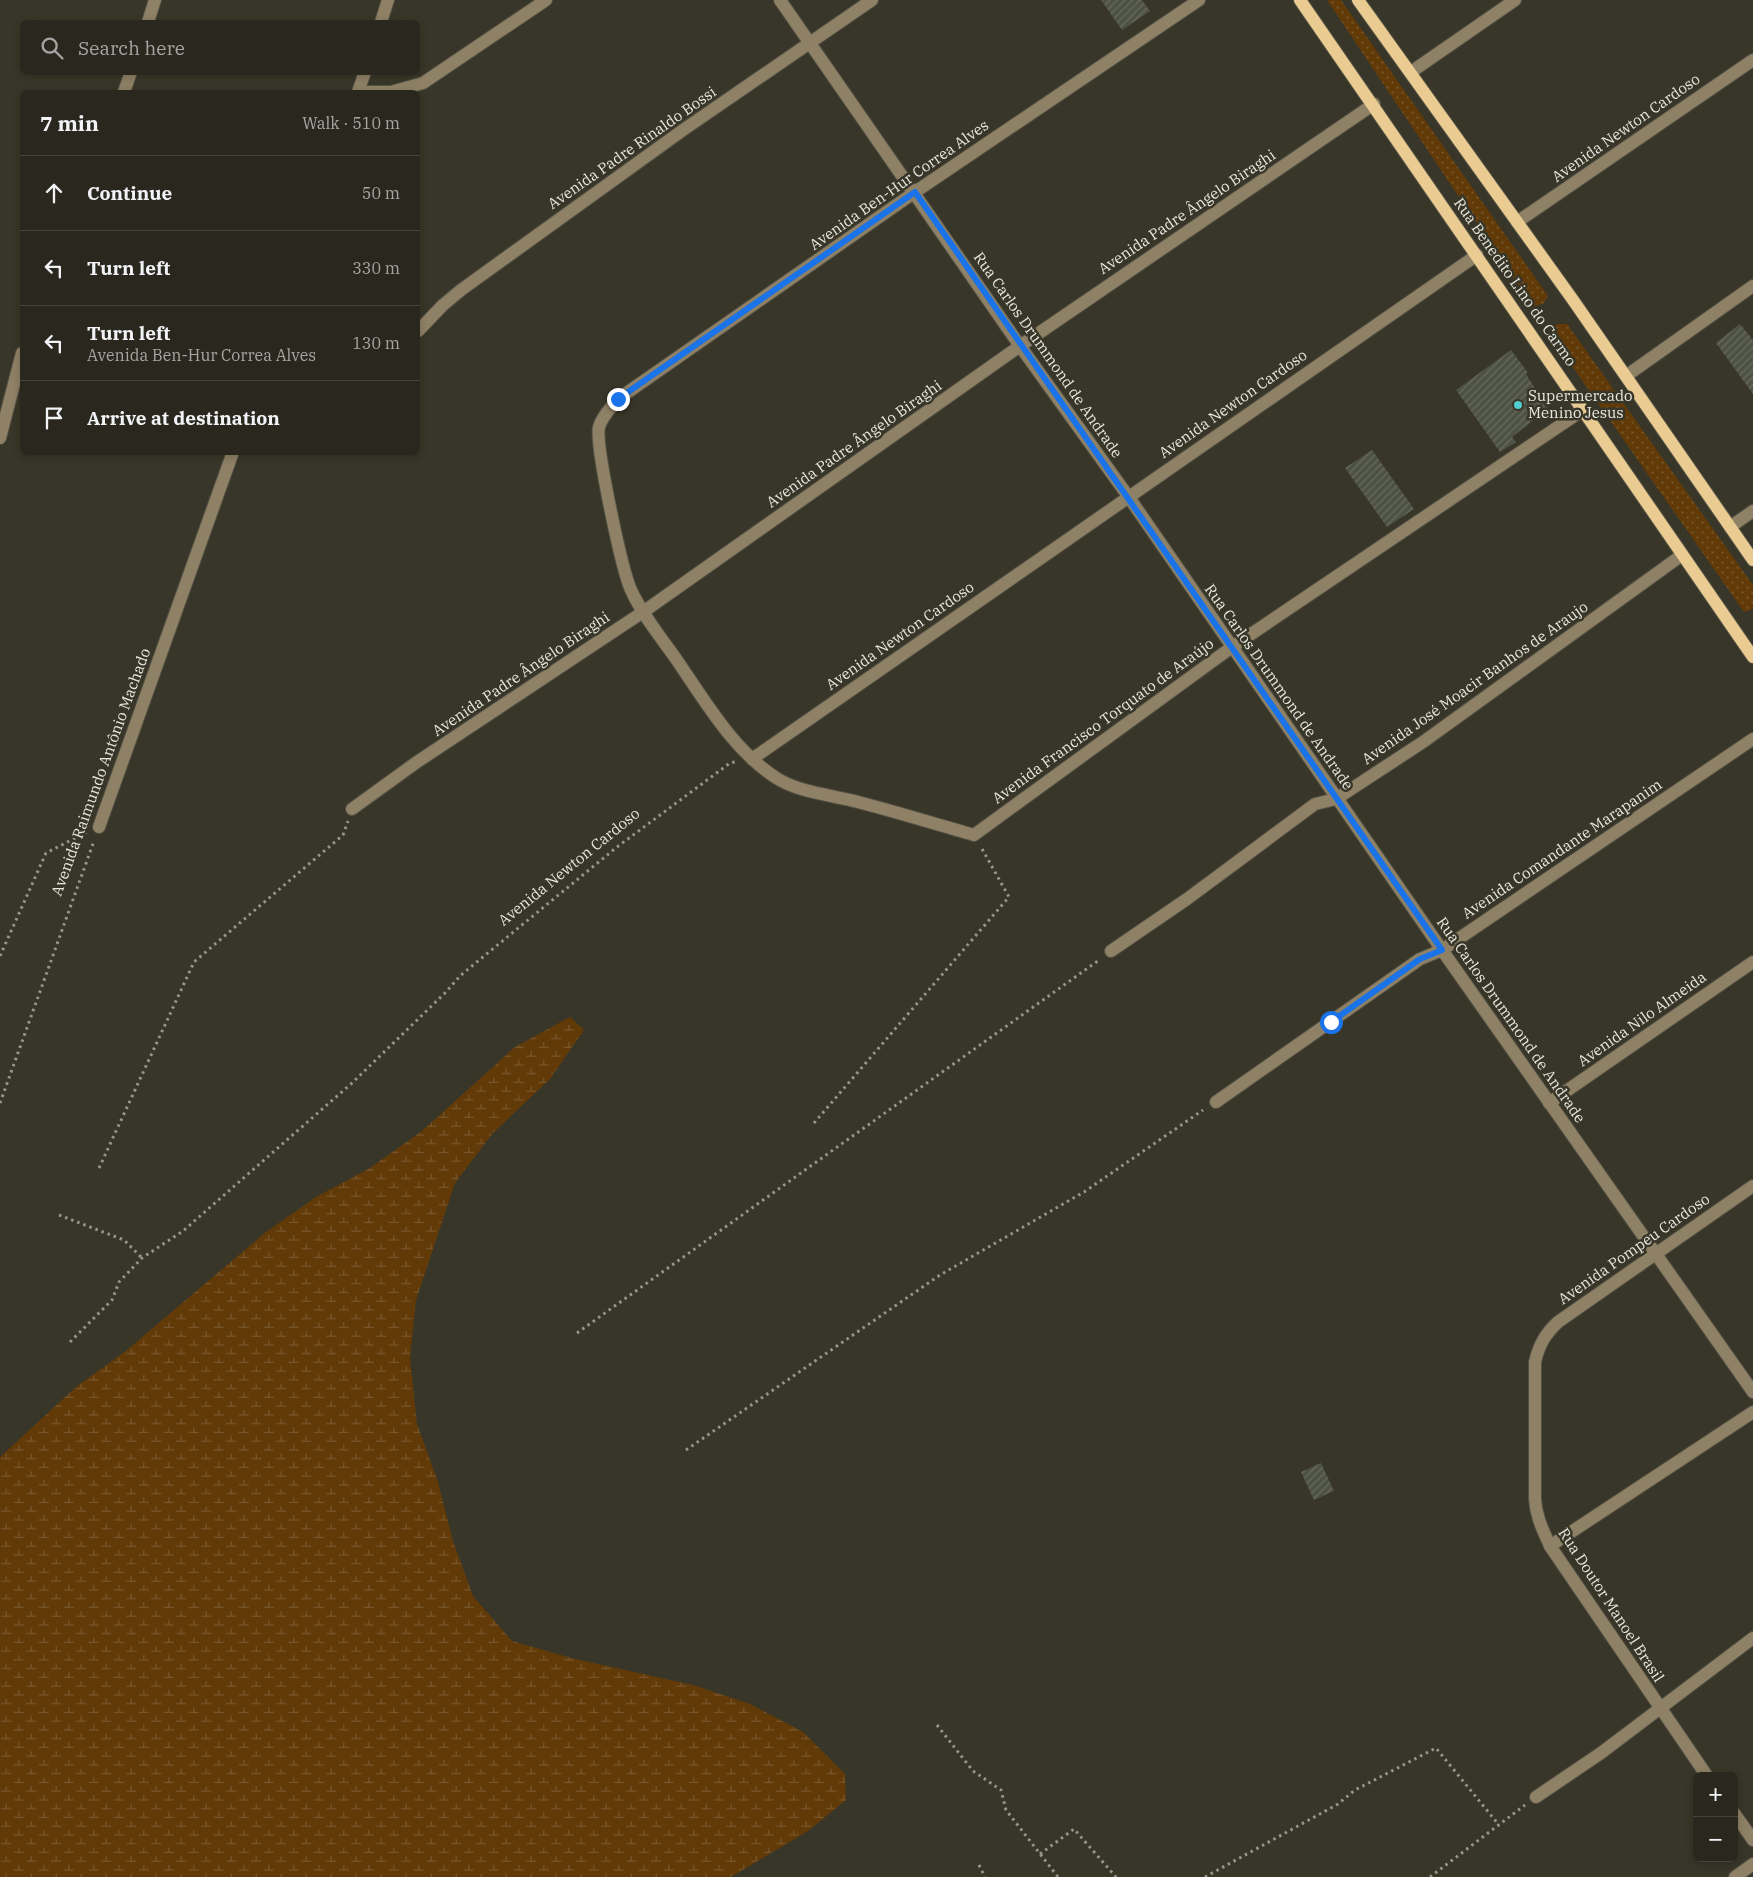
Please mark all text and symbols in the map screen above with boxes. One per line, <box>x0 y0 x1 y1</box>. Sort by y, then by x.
search box <box>20 20 420 75</box>
icon: search <box>38 34 66 62</box>
text: Search here <box>78 36 185 60</box>
street label: Avenida Newton Cardoso <box>1548 69 1704 186</box>
street label: Avenida Padre Rinaldo Bossi <box>544 82 720 213</box>
text: 7 min <box>40 109 99 137</box>
text: Walk · 510 m <box>302 113 400 133</box>
street label: Avenida Ben-Hur Correa Alves <box>805 115 992 254</box>
street label: Avenida Padre Ângelo Biraghi <box>1094 145 1279 278</box>
icon: ahead <box>40 179 68 207</box>
text: Continue <box>87 181 172 205</box>
text: 50 m <box>362 183 400 203</box>
street label: Rua Benedito Lino do Carmo <box>1450 194 1581 370</box>
street label: Rua Carlos Drummond de Andrade <box>970 248 1127 461</box>
icon: left <box>40 254 68 282</box>
text: Turn left <box>87 256 170 280</box>
text: 330 m <box>352 258 400 278</box>
text: Turn left <box>87 321 170 345</box>
icon: left <box>40 329 68 357</box>
text: 130 m <box>352 333 400 353</box>
text: Avenida Ben-Hur Correa Alves <box>87 345 316 365</box>
street label: Avenida Newton Cardoso <box>1155 345 1311 462</box>
street label: Avenida Padre Ângelo Biraghi <box>762 375 945 512</box>
place label: Supermercado Menino Jesus <box>1528 386 1633 422</box>
route end <box>607 388 630 411</box>
marker: Supermercado Menino Jesus <box>1512 399 1524 411</box>
icon: arrive <box>40 404 68 432</box>
text: Arrive at destination <box>87 406 280 430</box>
street label: Avenida Newton Cardoso <box>822 577 978 694</box>
street label: Rua Carlos Drummond de Andrade <box>1201 580 1358 793</box>
street label: Avenida José Moacir Banhos de Araujo <box>1358 597 1591 768</box>
street label: Avenida Padre Ângelo Biraghi <box>428 607 613 740</box>
street label: Avenida Francisco Torquato de Araújo <box>988 634 1217 807</box>
street label: Avenida Raimundo Antônio Machado <box>47 645 154 898</box>
street label: Avenida Comandante Marapanim <box>1458 774 1665 923</box>
street label: Avenida Newton Cardoso <box>494 804 643 930</box>
street label: Rua Carlos Drummond de Andrade <box>1433 913 1590 1126</box>
street label: Avenida Nilo Almeida <box>1574 967 1710 1070</box>
route start <box>1320 1011 1343 1034</box>
street label: Avenida Pompeu Cardoso <box>1554 1189 1713 1308</box>
street label: Rua Doutor Manoel Brasil <box>1554 1524 1668 1685</box>
map controls <box>1693 1772 1738 1862</box>
button: + <box>1693 1772 1738 1817</box>
button: − <box>1693 1817 1738 1862</box>

